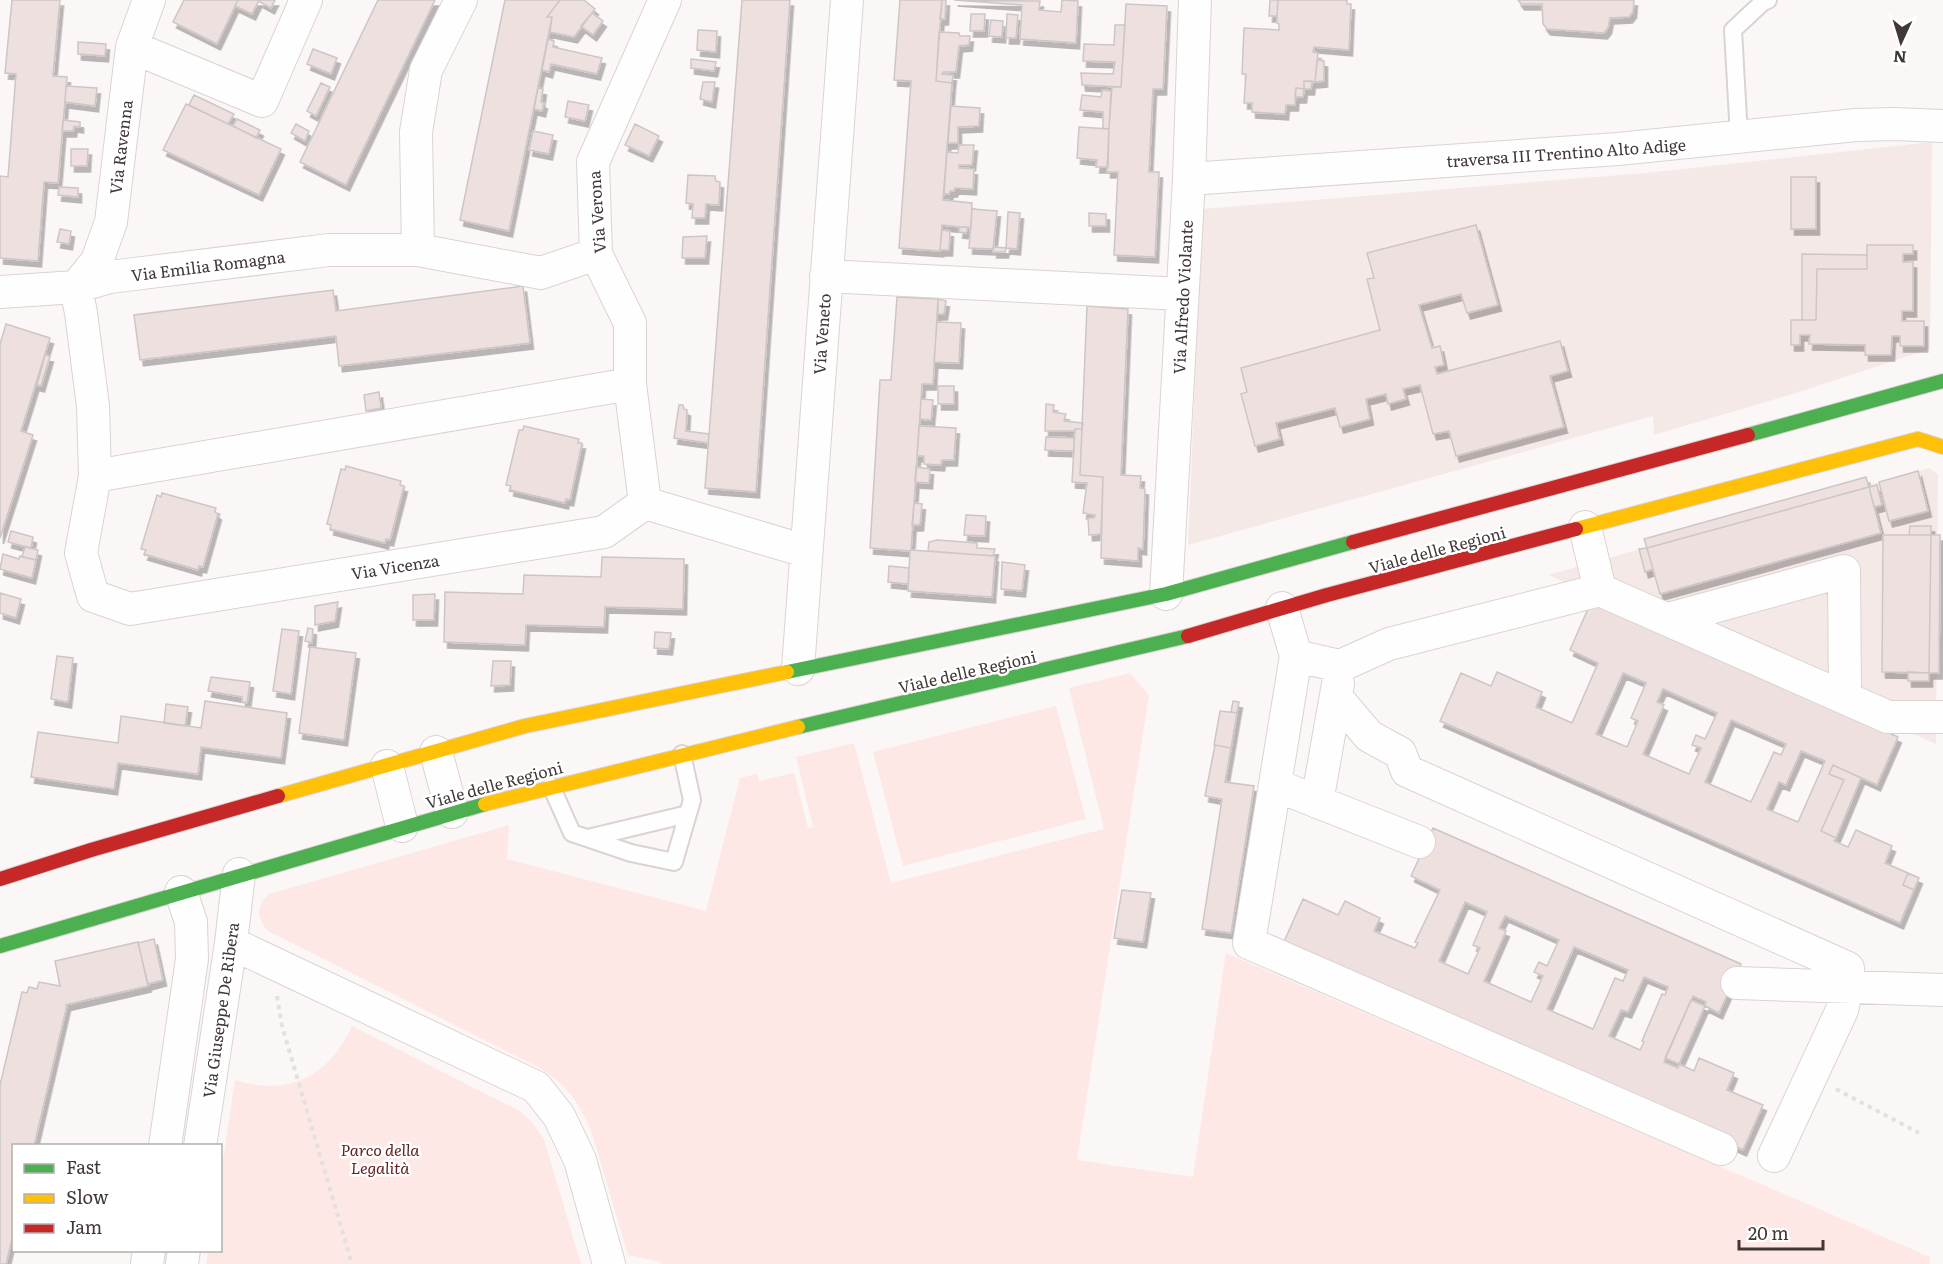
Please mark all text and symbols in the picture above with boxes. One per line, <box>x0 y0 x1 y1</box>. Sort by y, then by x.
north arrow <box>1871 12 1931 72</box>
text: N <box>1892 46 1907 70</box>
street label: Via Ravenna <box>102 98 138 196</box>
street label: traversa III Trentino Alto Adige <box>1445 132 1687 172</box>
street label: Via Verona <box>581 169 611 254</box>
street label: Via Alfredo Violante <box>1166 219 1198 375</box>
street label: Via Emilia Romagna <box>130 244 287 286</box>
street label: Via Veneto <box>806 293 836 375</box>
street label: Viale delle Regioni <box>1366 519 1508 579</box>
street label: Via Vicenza <box>349 547 441 585</box>
street label: Viale delle Regioni <box>896 643 1038 699</box>
street label: Viale delle Regioni <box>423 754 565 814</box>
street label: Via Giuseppe De Ribera <box>196 920 244 1099</box>
park label: Parco della Legalità <box>341 1137 420 1179</box>
legend <box>12 1144 222 1252</box>
text: Fast <box>66 1153 102 1180</box>
text: Slow <box>66 1183 109 1210</box>
text: Jam <box>66 1213 102 1240</box>
scale bar <box>1739 1213 1823 1251</box>
text: 20 m <box>1748 1219 1789 1246</box>

